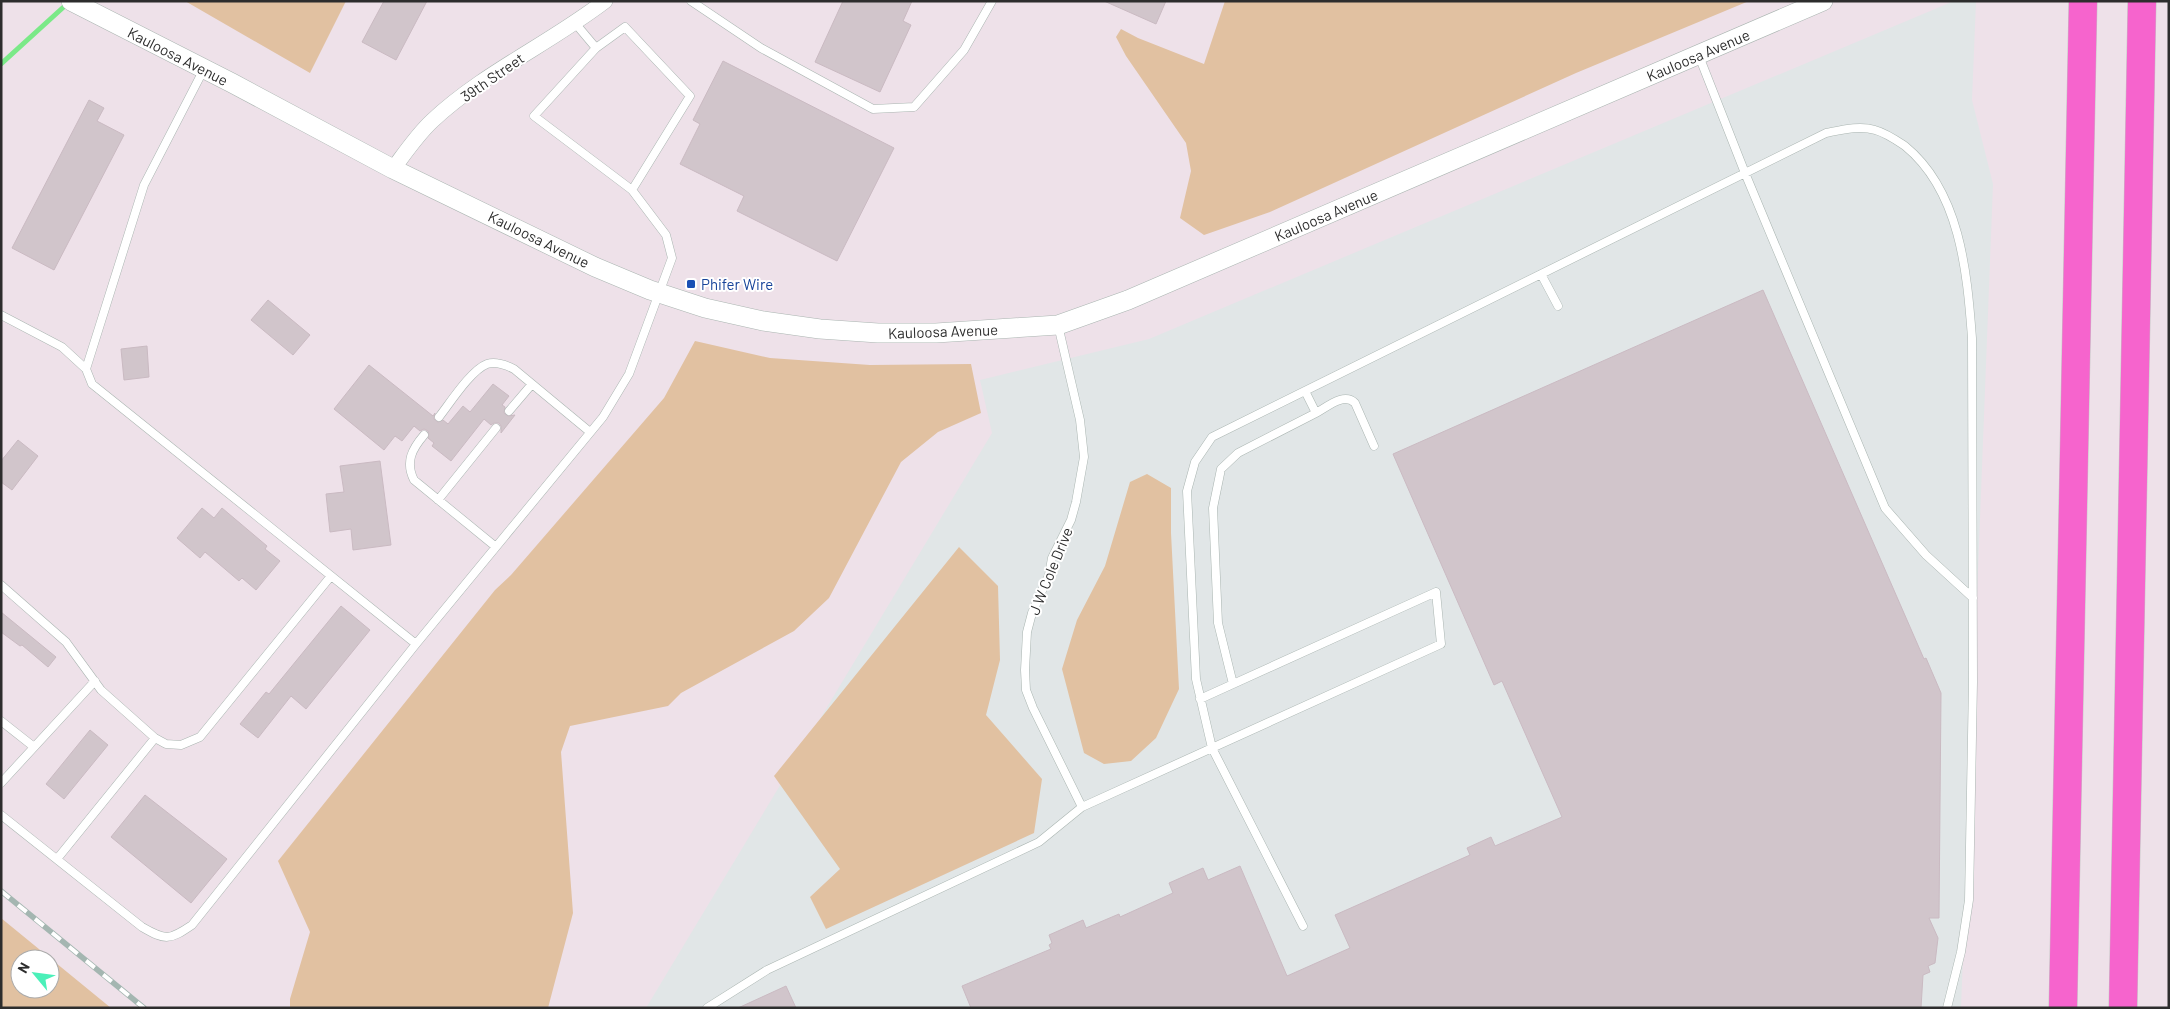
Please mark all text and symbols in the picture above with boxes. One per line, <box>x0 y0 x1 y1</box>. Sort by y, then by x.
street label: Kauloosa Avenue <box>125 23 231 89</box>
street label: Kauloosa Avenue <box>1644 25 1752 85</box>
street label: 39th Street <box>457 49 527 105</box>
street label: Kauloosa Avenue <box>1272 185 1380 245</box>
street label: Kauloosa Avenue <box>486 207 592 271</box>
place label: Phifer Wire <box>701 275 773 293</box>
marker: Phifer Wire <box>685 278 697 290</box>
street label: Kauloosa Avenue <box>888 320 998 342</box>
street label: J W Cole Drive <box>1024 525 1076 617</box>
north arrow <box>10 949 60 999</box>
text: N <box>14 959 33 976</box>

